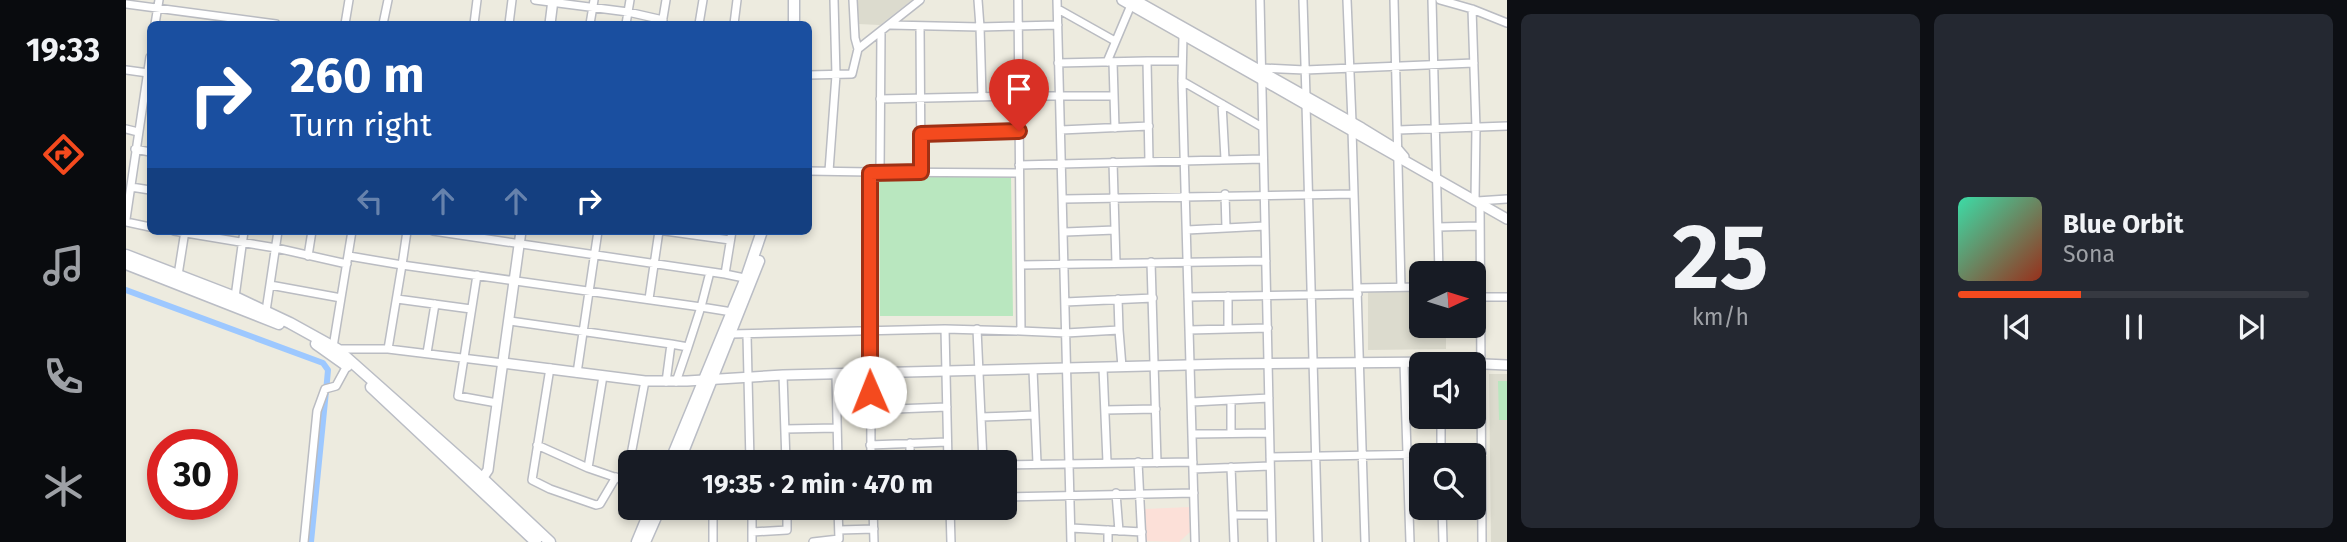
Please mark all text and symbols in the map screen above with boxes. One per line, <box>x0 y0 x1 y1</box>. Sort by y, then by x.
text: 19:33 <box>26 31 100 69</box>
text: 260 m <box>290 46 425 105</box>
icon: right <box>175 49 266 140</box>
pin <box>989 59 1049 131</box>
icon: arrive <box>1000 70 1038 108</box>
text: Turn right <box>290 106 432 144</box>
icon: directions <box>39 130 88 179</box>
icon: left <box>351 182 389 220</box>
icon: ahead <box>424 182 462 220</box>
icon: ahead <box>497 182 535 220</box>
icon: right <box>570 182 608 220</box>
text: 25 <box>1673 203 1768 312</box>
text: Blue Orbit <box>2063 209 2183 240</box>
text: Sona <box>2063 240 2115 268</box>
icon: music <box>39 241 88 290</box>
north arrow <box>1409 261 1486 338</box>
map controls <box>1409 261 1486 520</box>
text: km/h <box>1692 303 1749 331</box>
icon: previous <box>1998 308 2036 346</box>
icon: pause <box>2115 308 2153 346</box>
icon: next <box>2232 308 2270 346</box>
icon: phone <box>39 352 88 401</box>
button: sound <box>1409 352 1486 429</box>
position arrow <box>833 355 907 429</box>
speed limit sign: 30 <box>147 429 238 520</box>
button: search <box>1409 443 1486 520</box>
icon: climate <box>39 462 88 511</box>
text: 19:35 · 2 min · 470 m <box>702 469 933 500</box>

